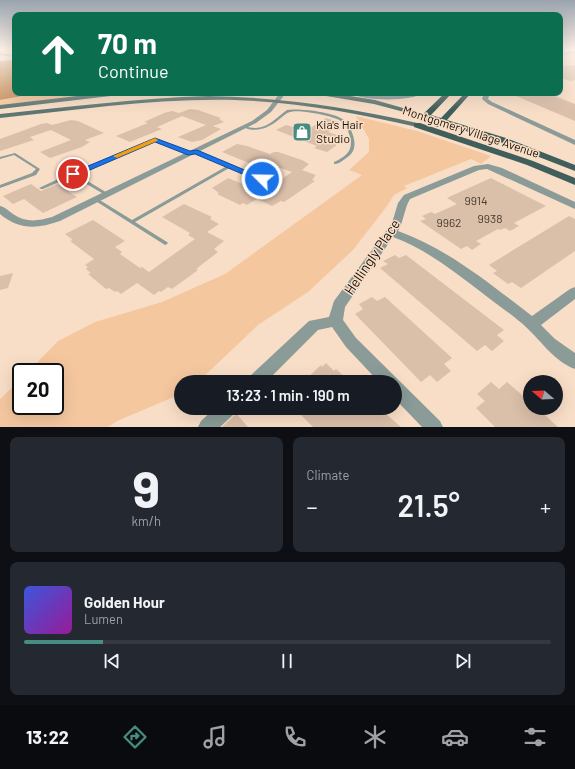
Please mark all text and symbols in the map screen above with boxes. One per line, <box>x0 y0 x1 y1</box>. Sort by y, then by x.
text: 70 m <box>98 26 157 60</box>
icon: ahead <box>32 28 84 80</box>
text: Continue <box>98 60 169 82</box>
street label: Montgomery Village Avenue <box>401 102 541 160</box>
place label: Kia's Hair Studio <box>316 117 364 145</box>
shop icon: Kia's Hair Studio <box>291 121 313 143</box>
pin <box>56 157 90 191</box>
position arrow <box>241 158 283 200</box>
icon: arrive <box>62 163 84 185</box>
house number: 9914 <box>464 193 488 207</box>
house number: 9938 <box>478 211 502 225</box>
house number: 9962 <box>436 215 462 229</box>
street label: Hellingly Place <box>340 216 403 298</box>
speed limit sign: 20 <box>12 363 64 415</box>
north arrow <box>523 375 563 415</box>
map controls <box>523 375 563 415</box>
text: 13:23 · 1 min · 190 m <box>226 386 350 404</box>
text: 9 <box>132 456 160 518</box>
text: Climate <box>307 467 350 483</box>
text: 21.5° <box>398 487 460 523</box>
text: − <box>307 493 318 519</box>
text: + <box>540 493 551 519</box>
text: km/h <box>132 513 161 529</box>
text: Golden Hour <box>84 593 165 611</box>
text: Lumen <box>84 611 123 627</box>
icon: previous <box>101 650 123 672</box>
icon: pause <box>276 650 298 672</box>
icon: next <box>452 650 474 672</box>
icon: directions <box>121 723 149 751</box>
icon: music <box>201 723 229 751</box>
icon: phone <box>281 723 309 751</box>
icon: climate <box>361 723 389 751</box>
icon: car <box>441 723 469 751</box>
icon: filters <box>521 723 549 751</box>
text: 13:22 <box>26 726 69 748</box>

